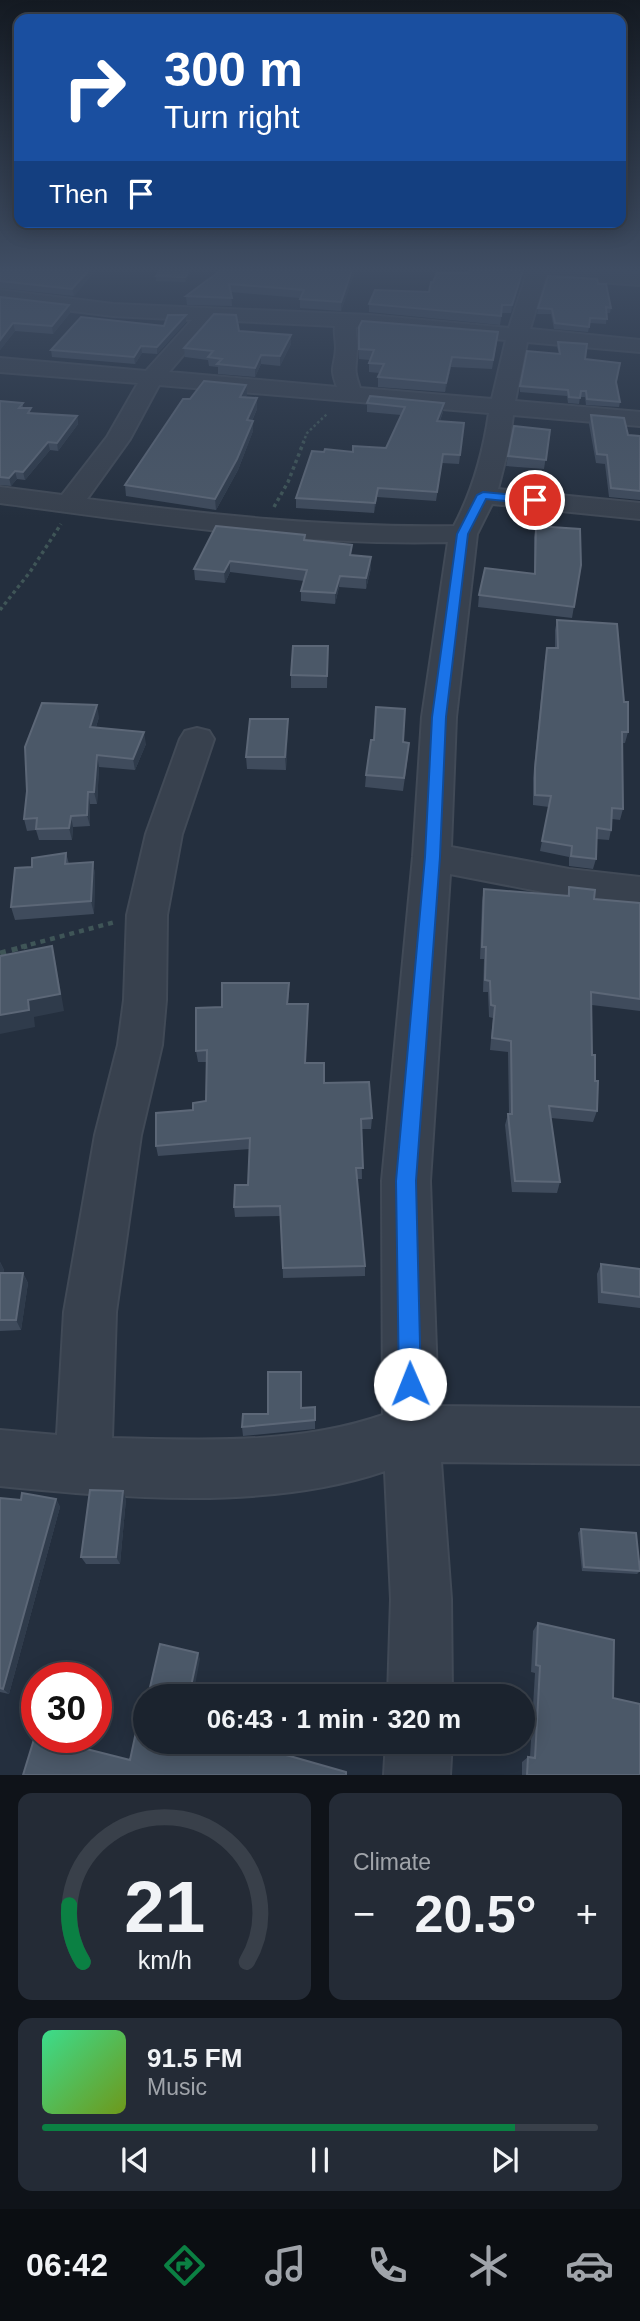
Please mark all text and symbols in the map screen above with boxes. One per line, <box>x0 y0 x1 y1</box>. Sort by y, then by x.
icon: right <box>49 42 140 133</box>
text: 300 m <box>164 42 303 96</box>
text: Turn right <box>164 99 300 135</box>
icon: arrive <box>122 175 160 213</box>
text: Then <box>49 179 108 209</box>
pin <box>505 470 565 530</box>
icon: arrive <box>516 481 554 519</box>
position arrow <box>373 1347 447 1421</box>
speed limit sign: 30 <box>21 1662 112 1753</box>
text: 06:43 · 1 min · 320 m <box>207 1704 461 1734</box>
text: Climate <box>353 1849 431 1875</box>
text: 21 <box>124 1867 205 1948</box>
text: 20.5° <box>414 1885 537 1943</box>
text: − <box>353 1893 375 1935</box>
text: + <box>576 1893 598 1935</box>
text: km/h <box>137 1946 192 1974</box>
text: 91.5 FM <box>147 2043 242 2073</box>
text: Music <box>147 2074 207 2100</box>
icon: previous <box>116 2141 154 2179</box>
icon: pause <box>301 2141 339 2179</box>
icon: next <box>486 2141 524 2179</box>
icon: directions <box>160 2241 209 2290</box>
icon: music <box>261 2241 310 2290</box>
icon: phone <box>363 2241 412 2290</box>
icon: climate <box>464 2241 513 2290</box>
icon: car <box>565 2241 614 2290</box>
text: 06:42 <box>26 2247 108 2283</box>

